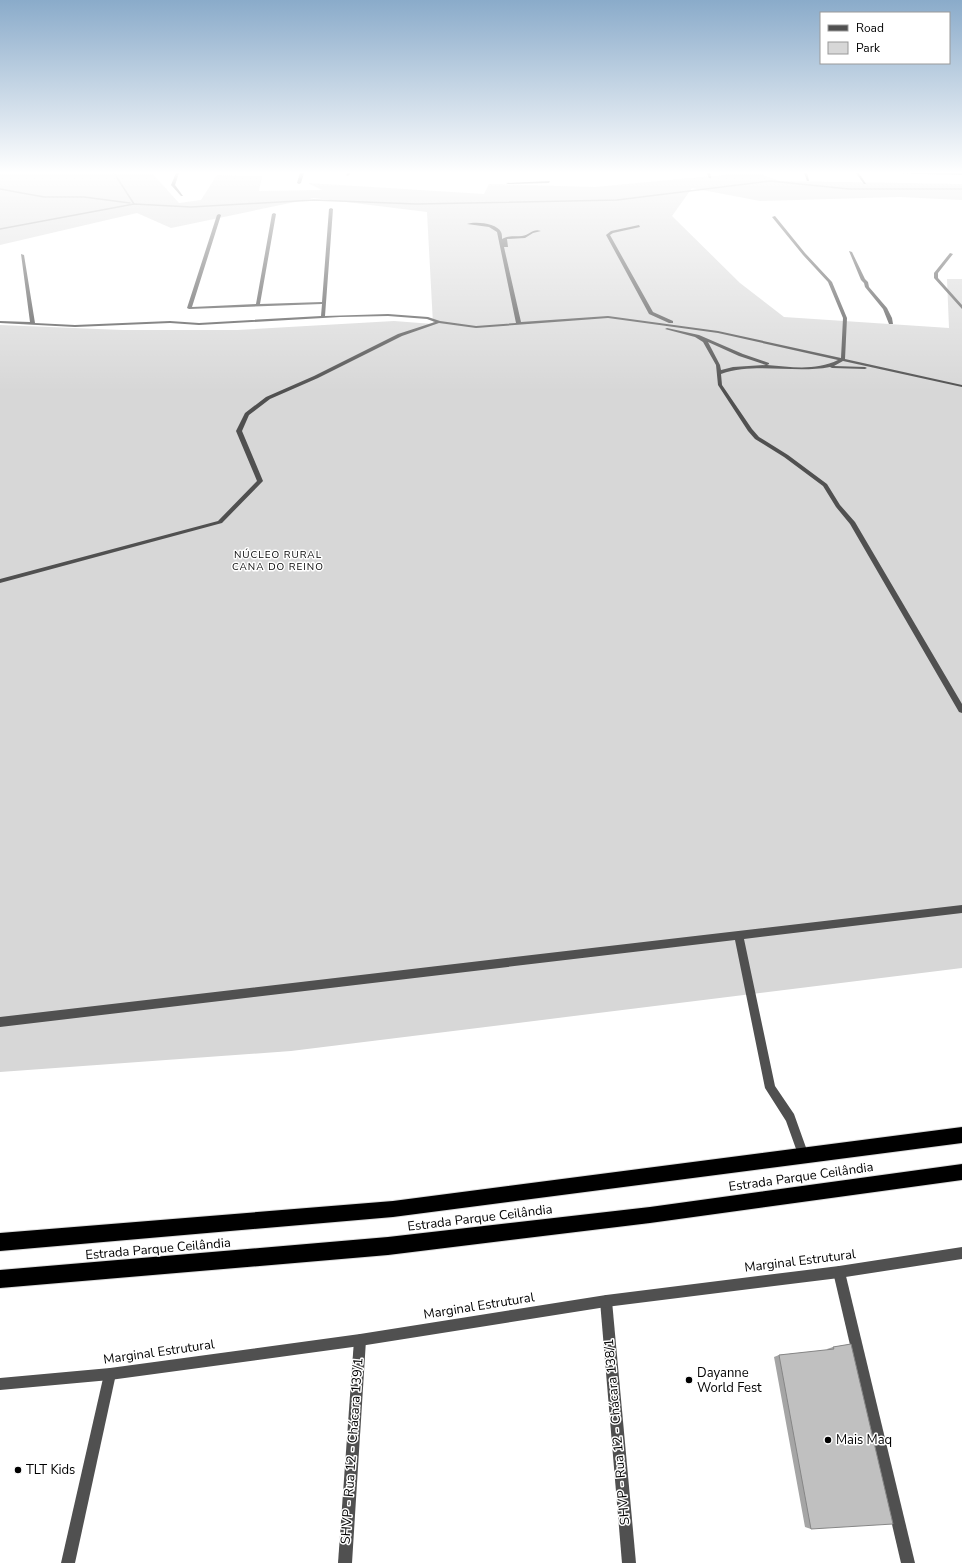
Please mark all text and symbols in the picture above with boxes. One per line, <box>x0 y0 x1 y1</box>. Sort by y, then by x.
legend <box>820 12 950 64</box>
text: Road <box>856 20 884 36</box>
text: Park <box>856 40 881 56</box>
district label: NÚCLEO RURAL CANA DO REINO <box>232 548 324 574</box>
street label: Estrada Parque Ceilândia <box>728 1158 874 1196</box>
street label: Estrada Parque Ceilândia <box>407 1200 553 1236</box>
street label: Estrada Parque Ceilândia <box>85 1234 231 1264</box>
street label: Marginal Estrutural <box>743 1245 857 1277</box>
street label: Marginal Estrutural <box>422 1288 536 1324</box>
street label: Marginal Estrutural <box>102 1335 216 1369</box>
street label: SHVP - Rua 12 - Chácara 138/1 <box>600 1338 634 1526</box>
street label: SHVP - Rua 12 - Chácara 139/1 <box>337 1357 367 1545</box>
place label: Dayanne World Fest <box>697 1364 762 1397</box>
marker: Dayanne World Fest <box>684 1375 694 1385</box>
place label: Mais Maq <box>836 1431 892 1449</box>
marker: Mais Maq <box>823 1435 833 1445</box>
place label: TLT Kids <box>26 1461 75 1479</box>
marker: TLT Kids <box>13 1465 23 1475</box>

